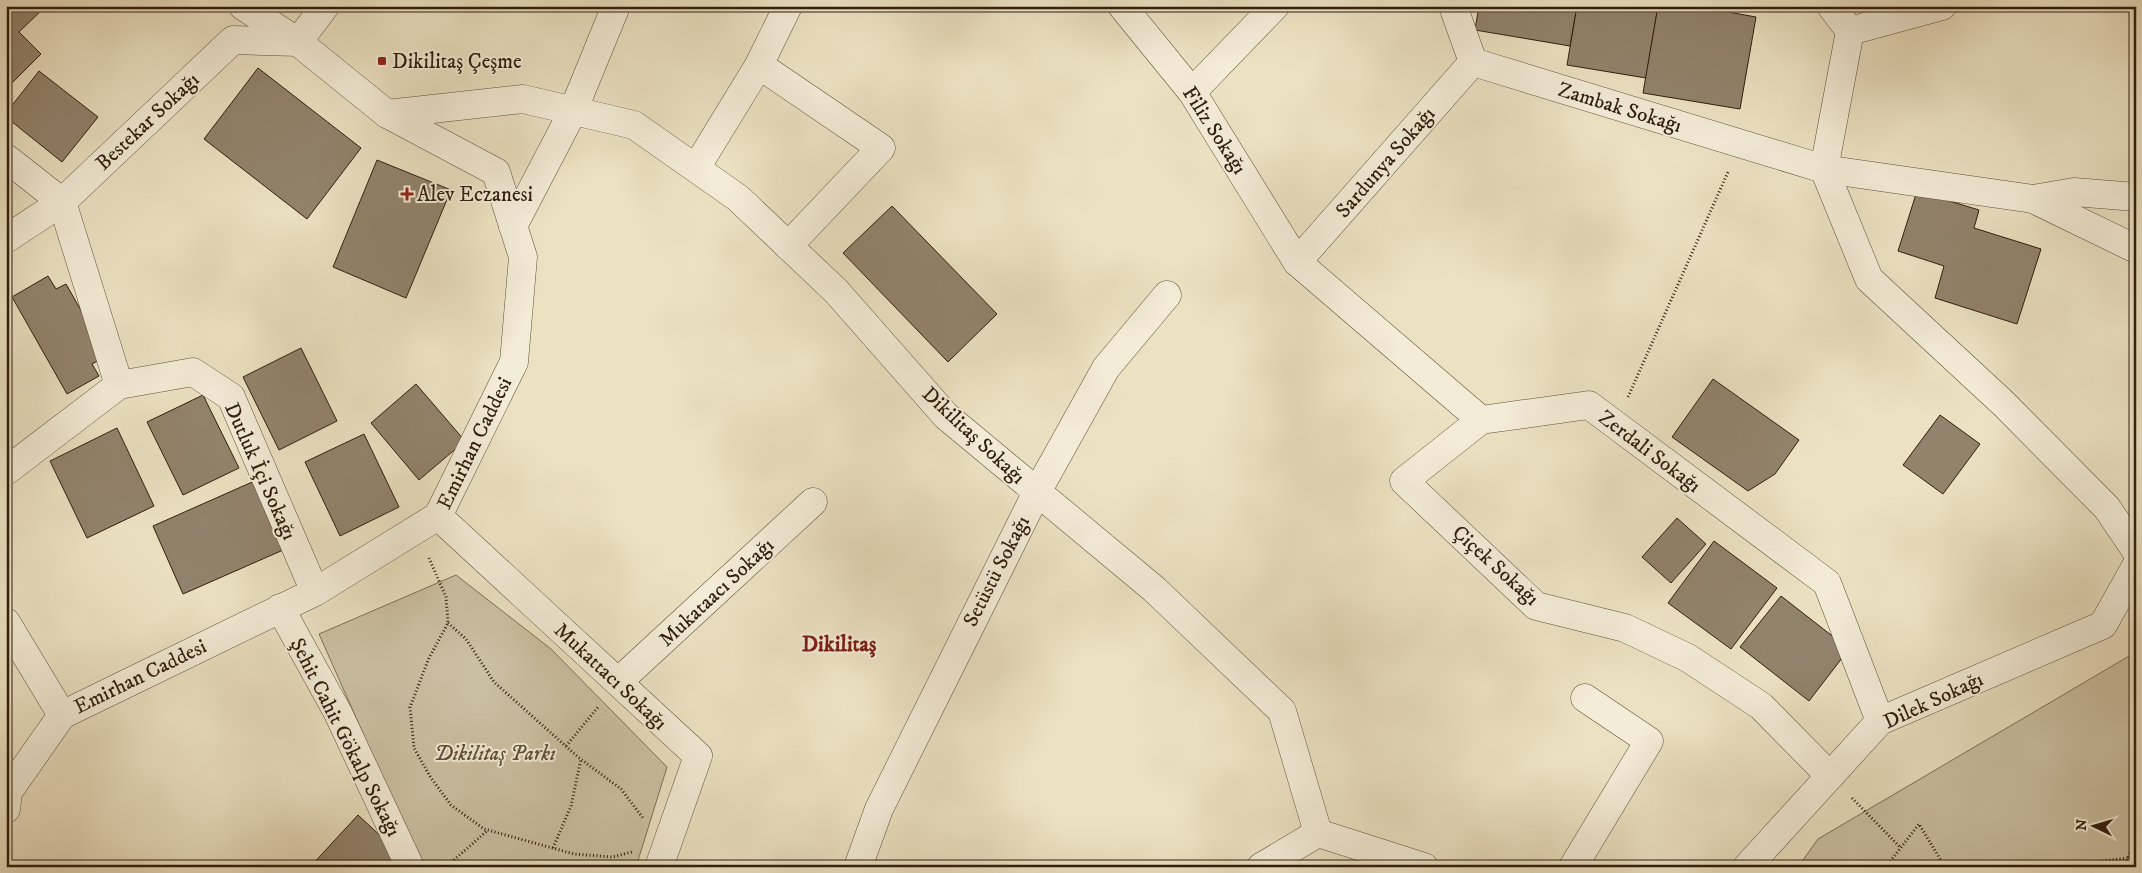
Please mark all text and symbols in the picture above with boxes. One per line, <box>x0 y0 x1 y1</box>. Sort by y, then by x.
place label: Dikilitaş Çeşme <box>392 49 522 75</box>
marker: Dikilitaş Çeşme <box>376 55 388 67</box>
street label: Bestekar Sokağı <box>90 67 205 176</box>
street label: Zambak Sokağı <box>1555 77 1685 139</box>
street label: Filiz Sokağı <box>1176 82 1252 179</box>
street label: Sardunya Sokağı <box>1330 102 1441 224</box>
place label: Alev Eczanesi <box>417 182 533 208</box>
marker: Alev Eczanesi <box>401 188 413 200</box>
street label: Emirhan Caddesi <box>432 373 518 514</box>
street label: Dikilitaş Sokağı <box>916 381 1030 490</box>
street label: Dutluk İçi Sokağı <box>218 398 303 544</box>
street label: Zerdali Sokağı <box>1593 405 1706 499</box>
street label: Setüstü Sokağı <box>958 512 1036 631</box>
street label: Çiçek Sokağı <box>1446 520 1544 612</box>
street label: Mukataacı Sokağı <box>654 533 780 653</box>
street label: Mukattacı Sokağı <box>548 618 673 736</box>
district label: Dikilitaş <box>802 631 877 658</box>
street label: Emirhan Caddesi <box>70 634 211 720</box>
street label: Şehit Cahit Gökalp Sokağı <box>284 634 406 841</box>
street label: Dilek Sokağı <box>1879 667 1987 735</box>
park label: Dikilitaş Parkı <box>434 741 556 767</box>
north arrow <box>2070 800 2120 850</box>
text: N <box>2073 818 2092 831</box>

